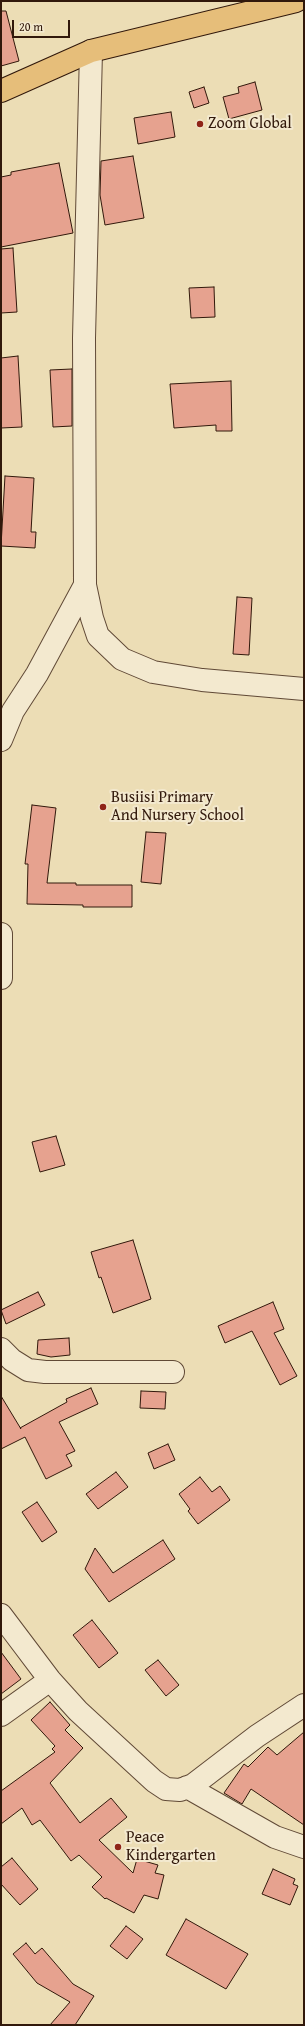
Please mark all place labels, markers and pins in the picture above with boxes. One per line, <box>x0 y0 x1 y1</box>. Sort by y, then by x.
place label: Zoom Global <box>208 114 292 134</box>
marker: Zoom Global <box>195 119 205 129</box>
place label: Busiisi Primary And Nursery School <box>111 788 244 826</box>
marker: Busiisi Primary And Nursery School <box>98 802 108 812</box>
place label: Peace Kindergarten <box>126 1828 216 1866</box>
marker: Peace Kindergarten <box>113 1842 123 1852</box>

